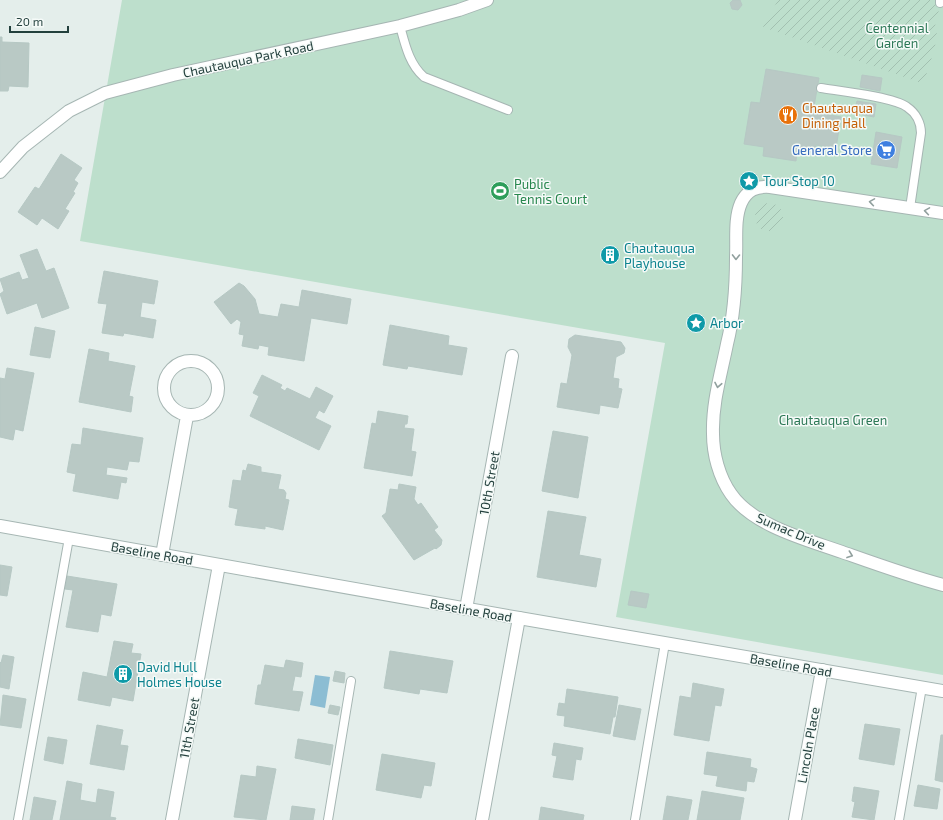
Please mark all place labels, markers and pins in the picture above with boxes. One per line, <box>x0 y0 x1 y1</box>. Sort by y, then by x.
place label: Chautauqua Dining Hall <box>802 100 873 131</box>
restaurant icon: Chautauqua Dining Hall <box>777 104 799 126</box>
supermarket icon: General Store <box>875 139 897 161</box>
place label: General Store <box>792 142 872 158</box>
place icon: Tour Stop 10 <box>738 170 760 192</box>
place label: Tour Stop 10 <box>763 173 835 189</box>
place label: Public Tennis Court <box>514 176 587 207</box>
sports icon: Public Tennis Court <box>489 180 511 202</box>
place label: Chautauqua Playhouse <box>624 240 695 271</box>
building icon: Chautauqua Playhouse <box>599 244 621 266</box>
place icon: Arbor <box>685 312 707 334</box>
place label: Arbor <box>710 315 743 331</box>
place label: David Hull Holmes House <box>137 659 222 690</box>
building icon: David Hull Holmes House <box>112 663 134 685</box>

